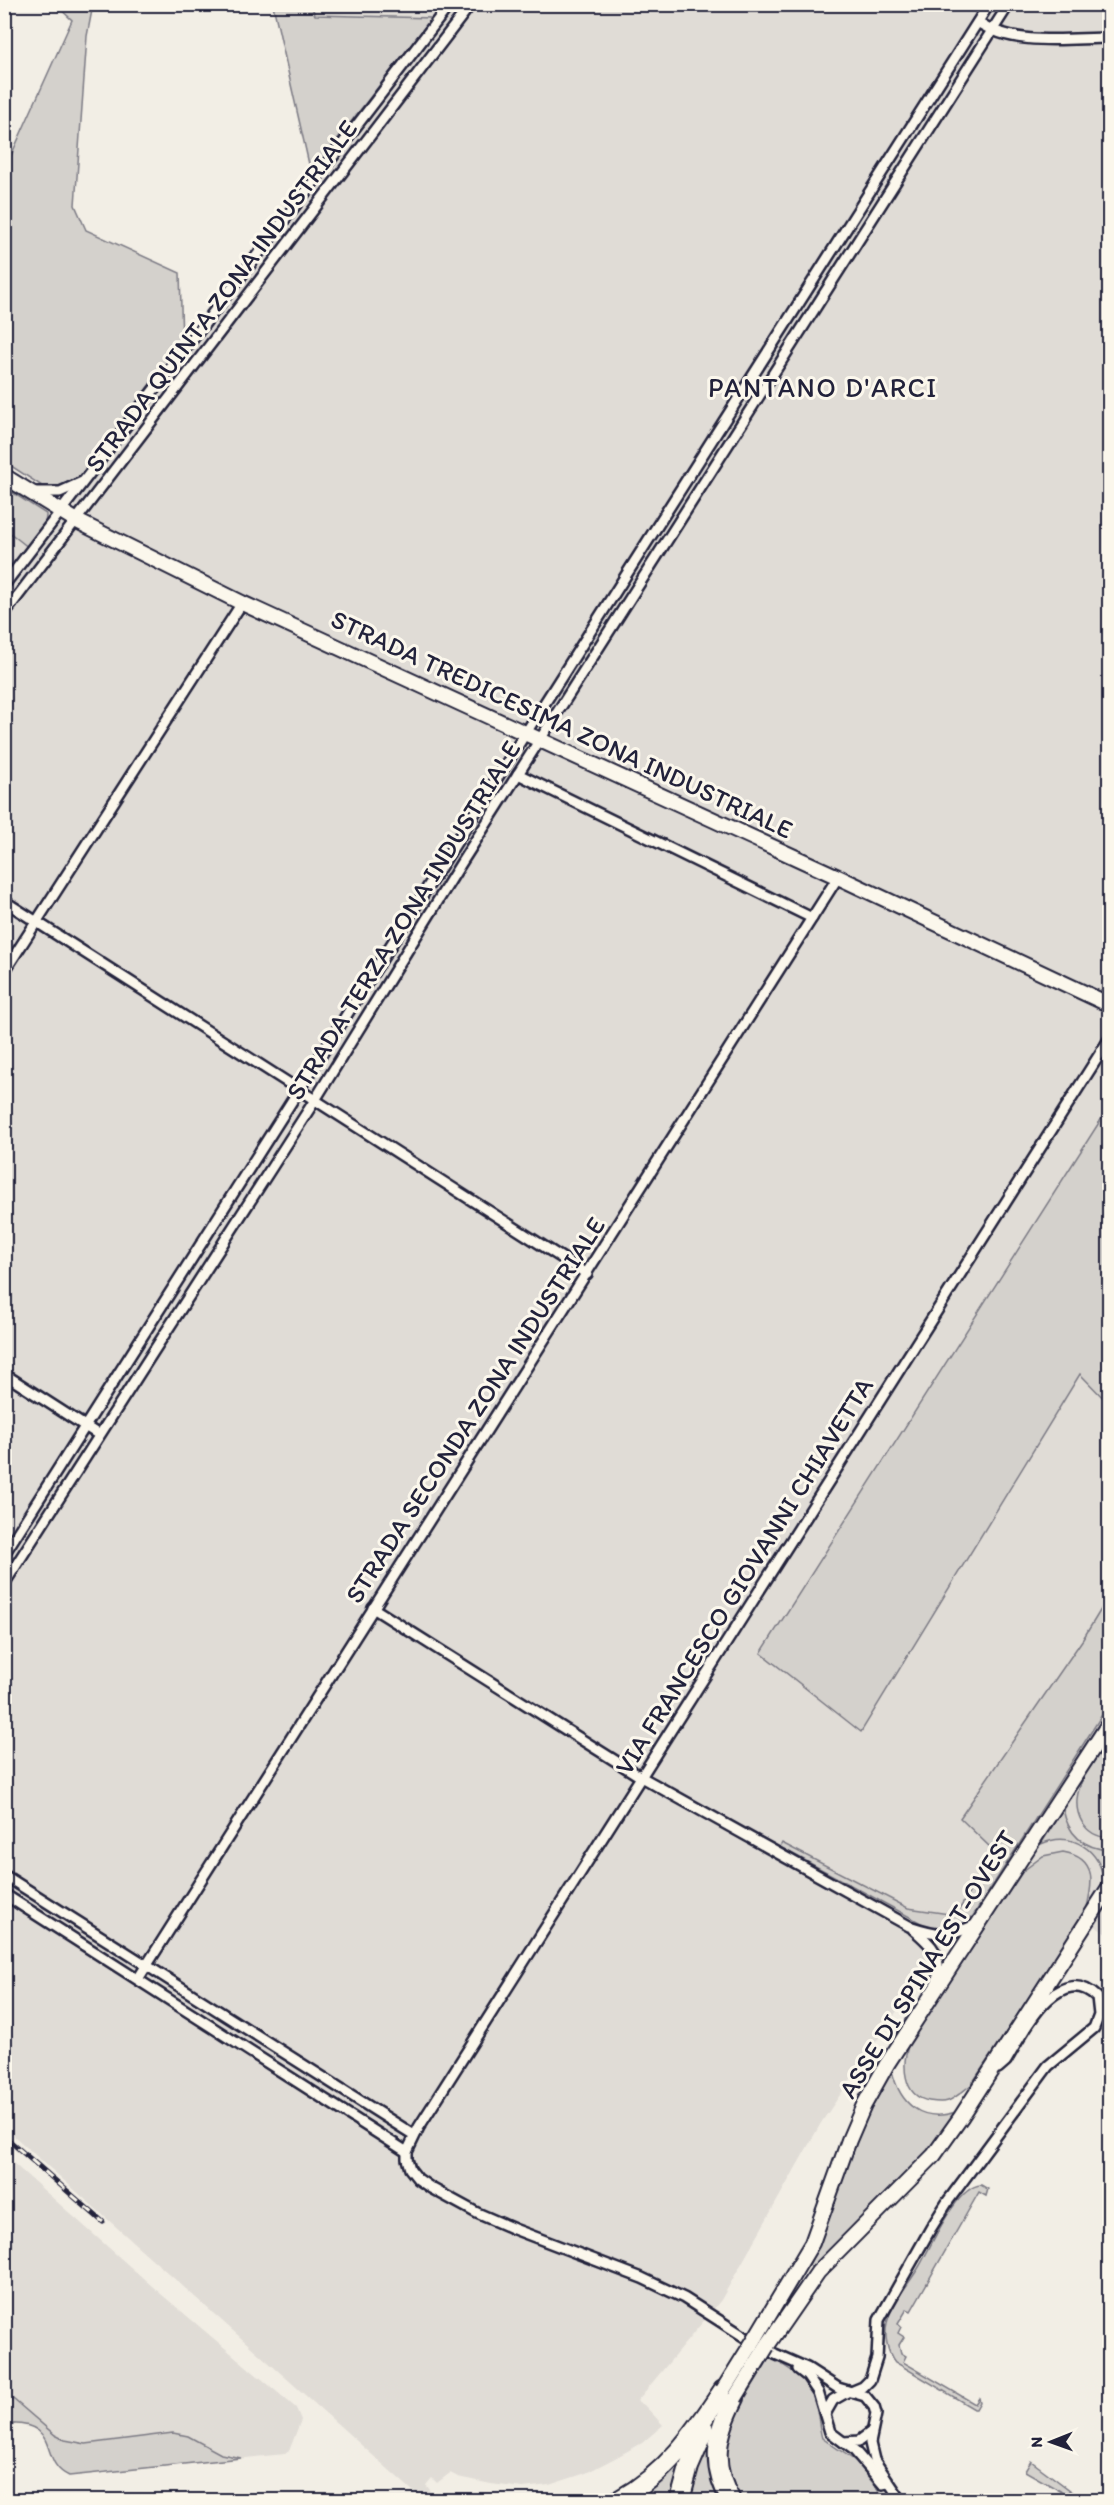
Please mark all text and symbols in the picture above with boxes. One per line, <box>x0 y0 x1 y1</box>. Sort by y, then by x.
street label: STRADA QUINTA ZONA INDUSTRIALE <box>78 114 364 478</box>
district label: PANTANO D'ARCI <box>708 371 938 404</box>
street label: STRADA TREDICESIMA ZONA INDUSTRIALE <box>326 603 798 845</box>
street label: STRADA TERZA ZONA INDUSTRIALE <box>279 734 527 1106</box>
street label: STRADA SECONDA ZONA INDUSTRIALE <box>338 1211 612 1609</box>
street label: VIA FRANCESCO GIOVANNI CHIAVETTA <box>608 1371 880 1781</box>
street label: ASSE DI SPINA EST-OVEST <box>831 1824 1023 2104</box>
north arrow <box>1021 2412 1081 2472</box>
text: N <box>1027 2437 1046 2448</box>

